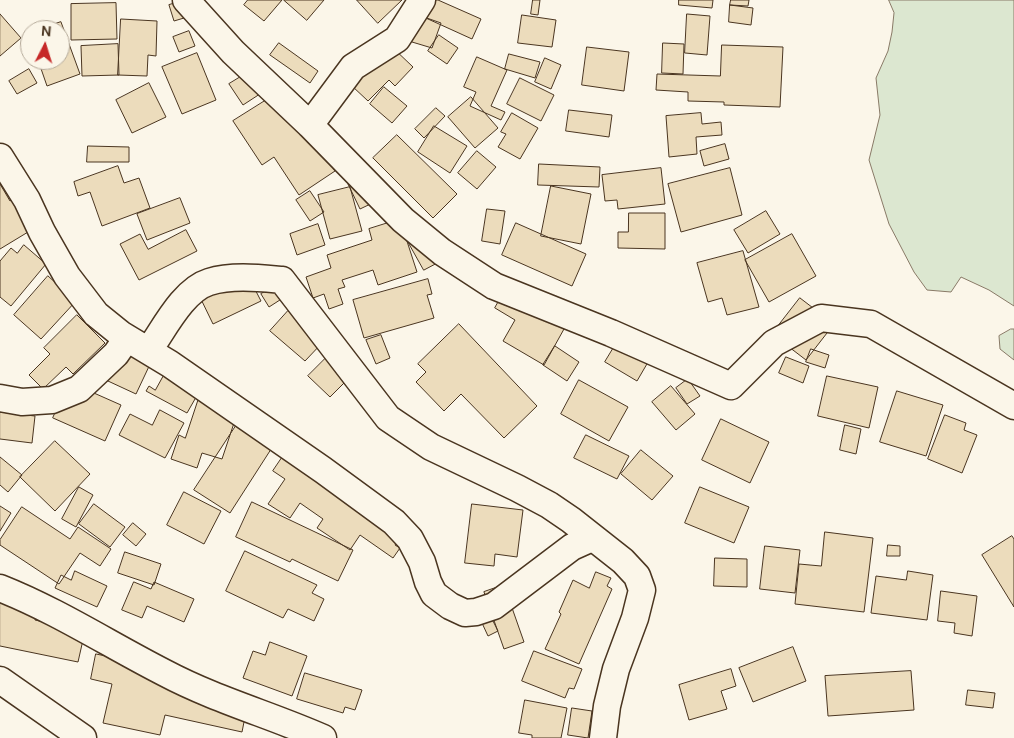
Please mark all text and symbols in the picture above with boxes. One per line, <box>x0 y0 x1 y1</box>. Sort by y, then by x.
north arrow <box>20 20 70 70</box>
text: N <box>40 22 52 40</box>

